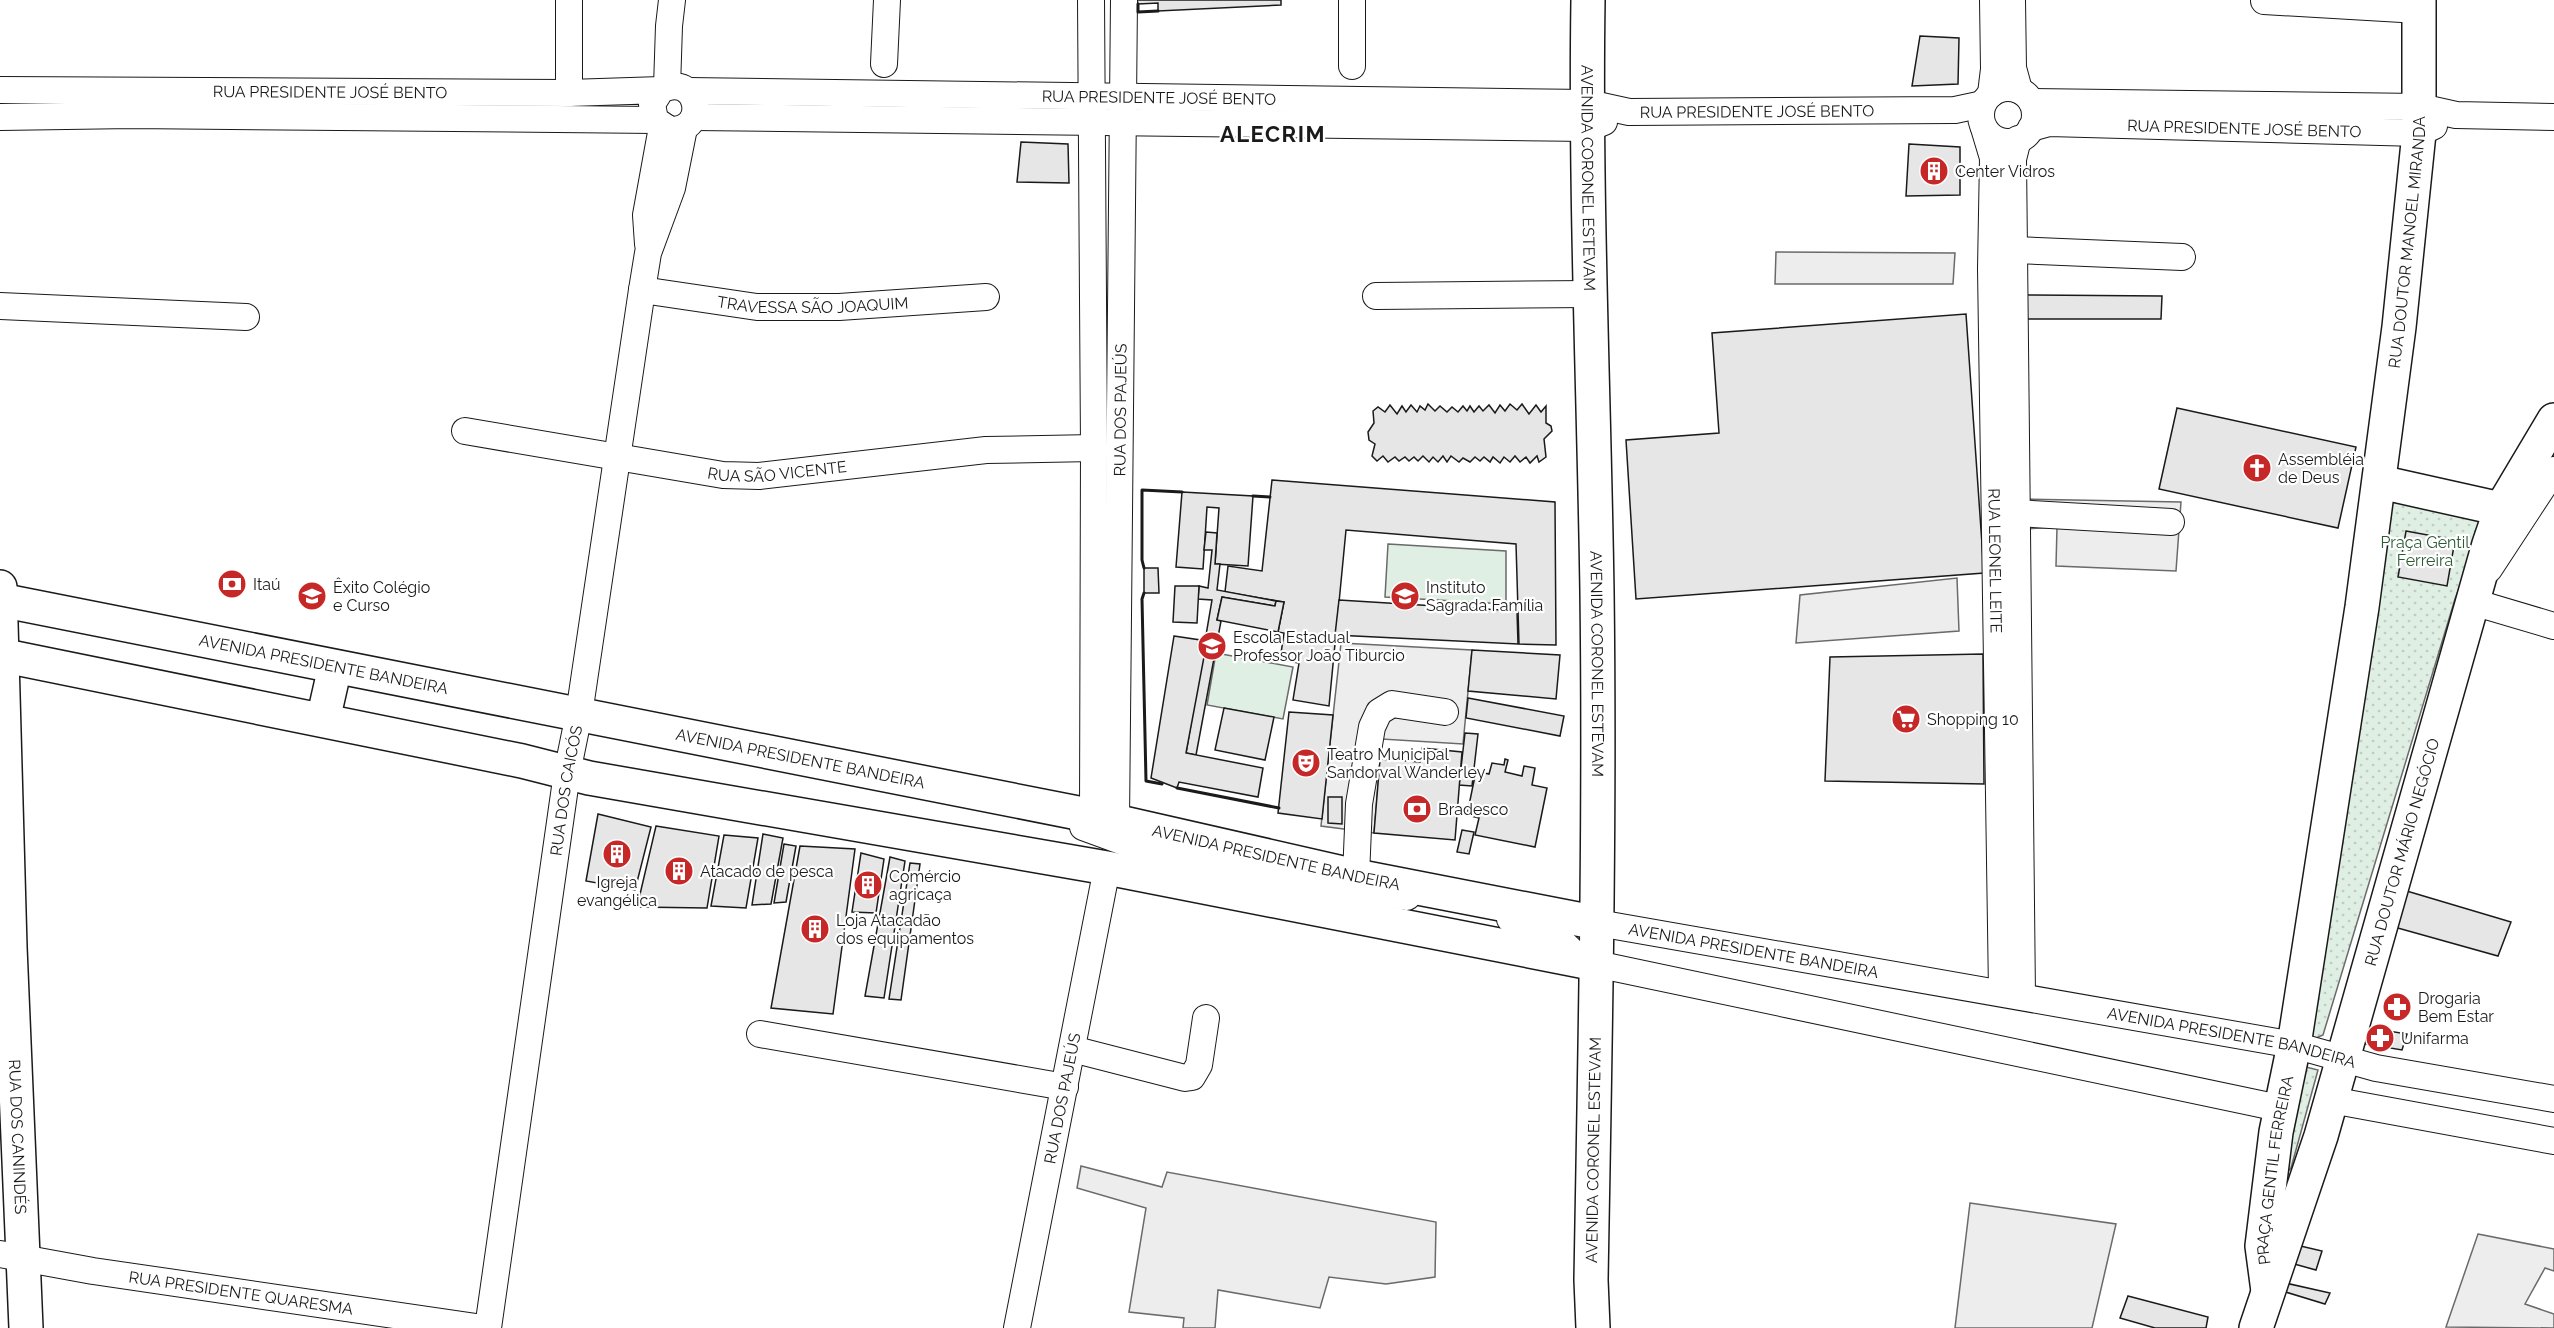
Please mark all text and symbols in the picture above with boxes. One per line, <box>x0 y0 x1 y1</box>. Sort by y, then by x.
street label: AVENIDA CORONEL ESTEVAM <box>1577 65 1599 291</box>
street label: RUA PRESIDENTE JOSÉ BENTO <box>213 82 447 102</box>
street label: RUA PRESIDENTE JOSÉ BENTO <box>1042 87 1276 109</box>
street label: RUA PRESIDENTE JOSÉ BENTO <box>1640 101 1874 122</box>
street label: RUA PRESIDENTE JOSÉ BENTO <box>2127 116 2362 141</box>
street label: RUA DOUTOR MANOEL MIRANDA <box>2385 116 2429 369</box>
district label: ALECRIM <box>1220 121 1326 147</box>
building icon: Center Vidros <box>1918 155 1950 187</box>
place label: Center Vidros <box>1955 162 2055 181</box>
street label: TRAVESSA SÃO JOAQUIM <box>716 292 909 317</box>
street label: RUA DOS PAJEÚS <box>1110 343 1131 477</box>
place label: Assembléia de Deus <box>2278 450 2364 487</box>
church icon: Assembléia de Deus <box>2241 452 2273 484</box>
street label: RUA SÃO VICENTE <box>706 457 848 486</box>
street label: RUA LEONEL LEITE <box>1984 488 2006 634</box>
park label: Praça Gentil Ferreira <box>2380 533 2470 570</box>
street label: AVENIDA CORONEL ESTEVAM <box>1586 550 1607 777</box>
bank icon: Itaú <box>216 568 248 600</box>
place label: Itaú <box>253 575 280 594</box>
place label: Êxito Colégio e Curso <box>333 577 430 615</box>
place label: Instituto Sagrada Família <box>1426 578 1543 615</box>
school or university icon: Êxito Colégio e Curso <box>296 580 328 612</box>
school or university icon: Instituto Sagrada Família <box>1389 580 1421 612</box>
place label: Escola Estadual Professor João Tiburcio <box>1233 628 1405 665</box>
school or university icon: Escola Estadual Professor João Tiburcio <box>1196 630 1228 662</box>
street label: AVENIDA PRESIDENTE BANDEIRA <box>198 631 450 698</box>
supermarket icon: Shopping 10 <box>1890 703 1922 735</box>
place label: Shopping 10 <box>1927 710 2019 729</box>
street label: RUA DOS CAICÓS <box>546 723 587 857</box>
street label: AVENIDA PRESIDENTE BANDEIRA <box>674 725 927 793</box>
street label: RUA DOUTOR MÁRIO NEGÓCIO <box>2361 736 2443 968</box>
place label: Teatro Municipal Sandorval Wanderley <box>1327 745 1486 782</box>
theatre icon: Teatro Municipal Sandorval Wanderley <box>1290 747 1322 779</box>
bank icon: Bradesco <box>1401 793 1433 825</box>
place label: Bradesco <box>1438 800 1508 819</box>
street label: AVENIDA PRESIDENTE BANDEIRA <box>1150 821 1402 894</box>
building icon: Igreja evangélica <box>601 838 633 870</box>
building icon: Atacado de pesca <box>663 855 695 887</box>
place label: Atacado de pesca <box>700 862 834 881</box>
place label: Comércio agricaça <box>889 867 961 904</box>
building icon: Comércio agricaça <box>852 869 884 901</box>
place label: Igreja evangélica <box>577 873 657 910</box>
place label: Loja Atacadão dos equipamentos <box>836 911 974 948</box>
building icon: Loja Atacadão dos equipamentos <box>799 913 831 945</box>
street label: AVENIDA PRESIDENTE BANDEIRA <box>1627 920 1880 982</box>
place label: Drogaria Bem Estar <box>2418 989 2494 1026</box>
pharmacy icon: Drogaria Bem Estar <box>2381 991 2413 1023</box>
street label: AVENIDA PRESIDENTE BANDEIRA <box>2106 1003 2358 1072</box>
pharmacy icon: Unifarma <box>2364 1022 2396 1054</box>
place label: Unifarma <box>2401 1029 2469 1048</box>
street label: RUA DOS PAJEÚS <box>1040 1031 1085 1166</box>
street label: AVENIDA CORONEL ESTEVAM <box>1582 1037 1605 1263</box>
street label: RUA DOS CANINDÉS <box>5 1059 31 1215</box>
street label: PRAÇA GENTIL FERREIRA <box>2253 1074 2297 1266</box>
street label: RUA PRESIDENTE QUARESMA <box>127 1267 354 1319</box>

